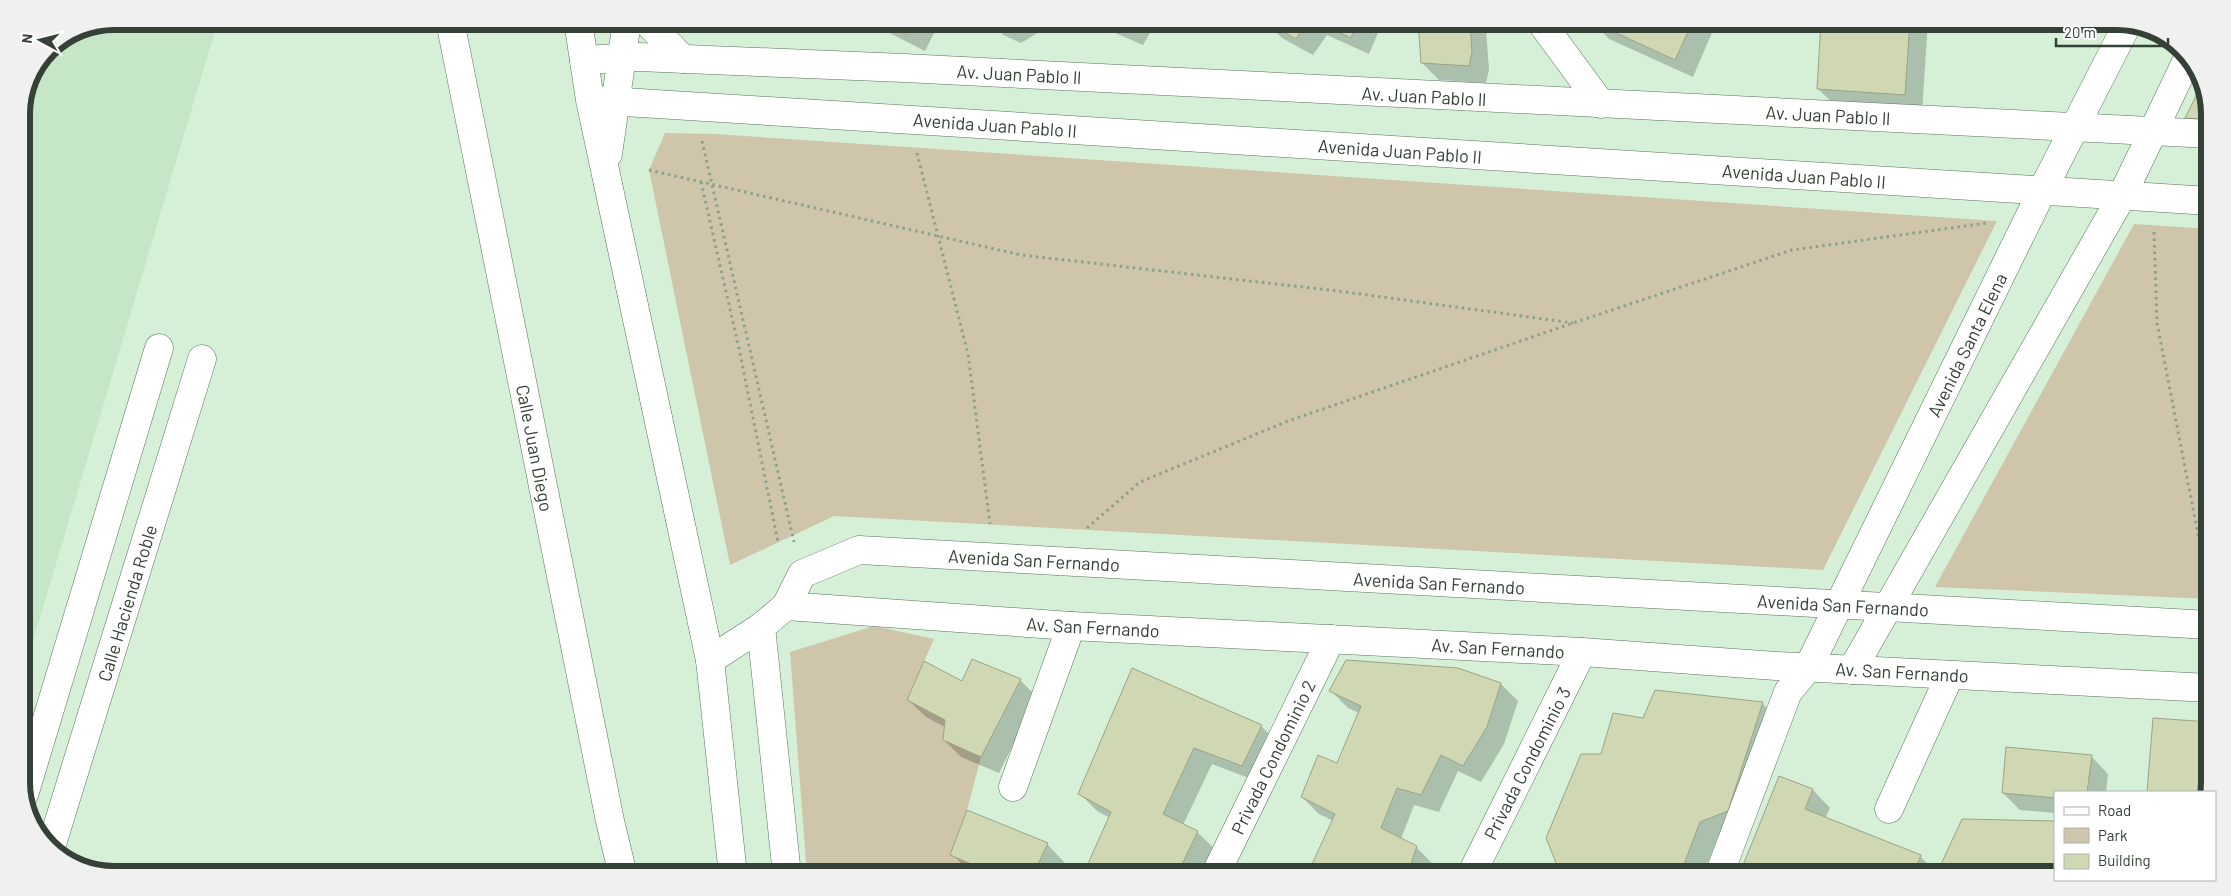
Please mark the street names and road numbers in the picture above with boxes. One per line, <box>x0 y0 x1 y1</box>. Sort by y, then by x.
street label: Av. Juan Pablo ll <box>956 60 1082 88</box>
street label: Av. Juan Pablo ll <box>1361 82 1487 110</box>
street label: Av. Juan Pablo ll <box>1765 101 1891 129</box>
street label: Avenida Juan Pablo II <box>912 108 1078 142</box>
street label: Avenida Juan Pablo II <box>1317 134 1483 168</box>
street label: Avenida Juan Pablo II <box>1721 159 1887 193</box>
street label: Avenida Santa Elena <box>1923 269 2011 421</box>
street label: Calle Juan Diego <box>512 383 558 513</box>
street label: Calle Hacienda Roble <box>93 522 161 684</box>
street label: Avenida San Fernando <box>948 545 1120 575</box>
street label: Avenida San Fernando <box>1353 568 1525 598</box>
street label: Avenida San Fernando <box>1757 590 1929 620</box>
street label: Av. San Fernando <box>1026 613 1160 641</box>
street label: Av. San Fernando <box>1431 634 1565 662</box>
street label: Av. San Fernando <box>1835 658 1969 686</box>
street label: Privada Condominio 2 <box>1226 676 1320 838</box>
street label: Privada Condominio 3 <box>1479 683 1575 843</box>

